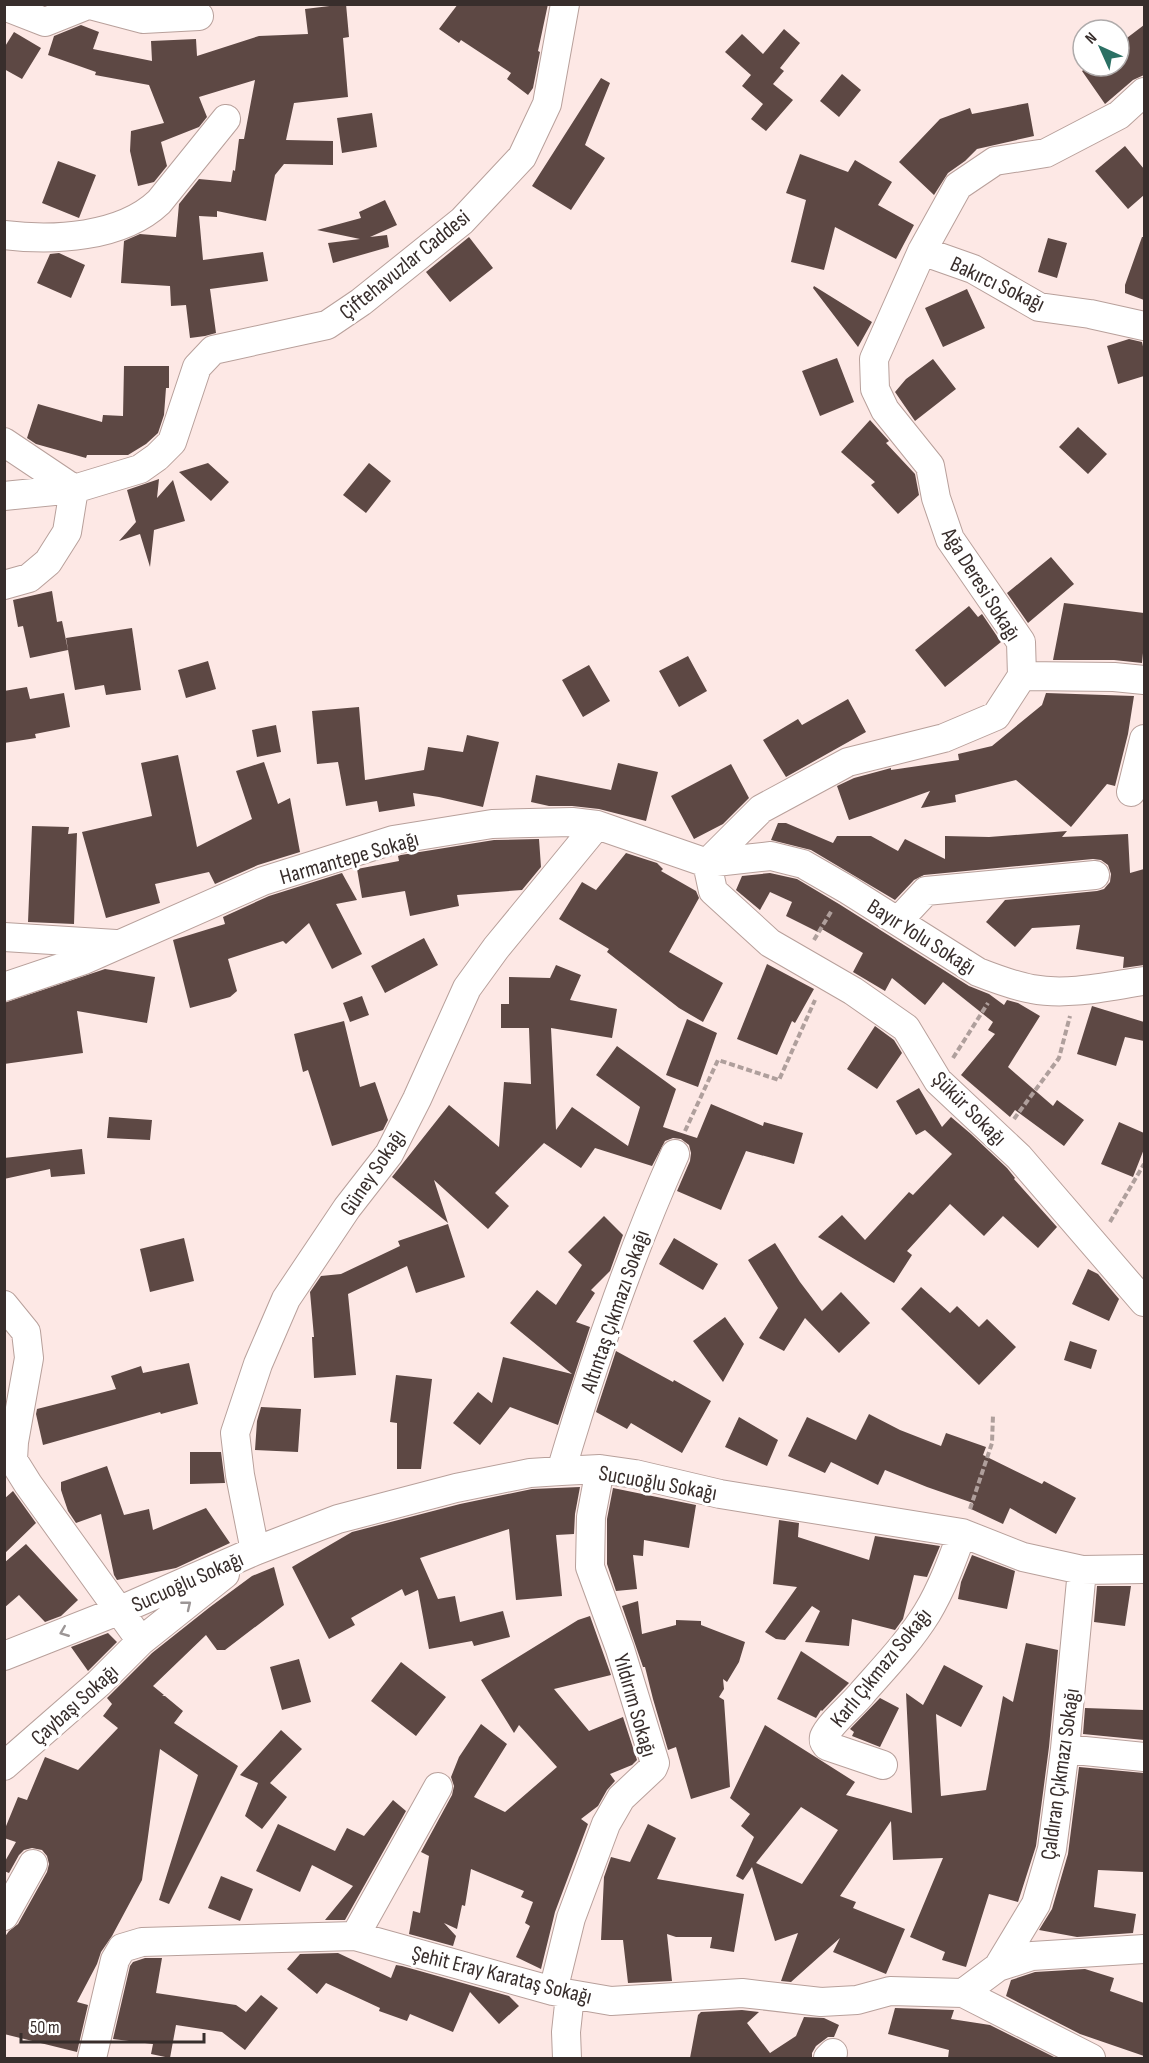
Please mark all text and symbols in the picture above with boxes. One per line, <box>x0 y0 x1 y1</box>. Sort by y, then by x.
north arrow <box>1071 18 1131 78</box>
text: N <box>1082 29 1101 48</box>
street label: Çiftehavuzlar Caddesi <box>334 204 476 326</box>
street label: Bakırcı Sokağı <box>946 251 1049 318</box>
street label: Ağa Deresi Sokağı <box>935 522 1026 646</box>
street label: Harmantepe Sokağı <box>277 826 422 891</box>
street label: Bayır Yolu Sokağı <box>862 893 980 981</box>
street label: Şükür Sokağı <box>926 1066 1012 1152</box>
street label: Güney Sokağı <box>334 1124 412 1221</box>
street label: Altıntaş Çıkmazı Sokağı <box>575 1227 656 1397</box>
street label: Sucuoğlu Sokağı <box>597 1460 719 1507</box>
street label: Sucuoğlu Sokağı <box>128 1546 248 1619</box>
one-way arrow <box>180 1601 191 1612</box>
street label: Karlı Çıkmazı Sokağı <box>825 1603 938 1733</box>
one-way arrow <box>59 1625 70 1637</box>
street label: Yıldırım Sokağı <box>607 1651 662 1760</box>
street label: Çaybaşı Sokağı <box>26 1659 124 1751</box>
street label: Çaldıran Çıkmazı Sokağı <box>1035 1687 1086 1862</box>
street label: Şehit Eray Karataş Sokağı <box>409 1940 595 2011</box>
scale bar <box>21 2006 204 2044</box>
text: 50 m <box>30 2017 60 2038</box>

